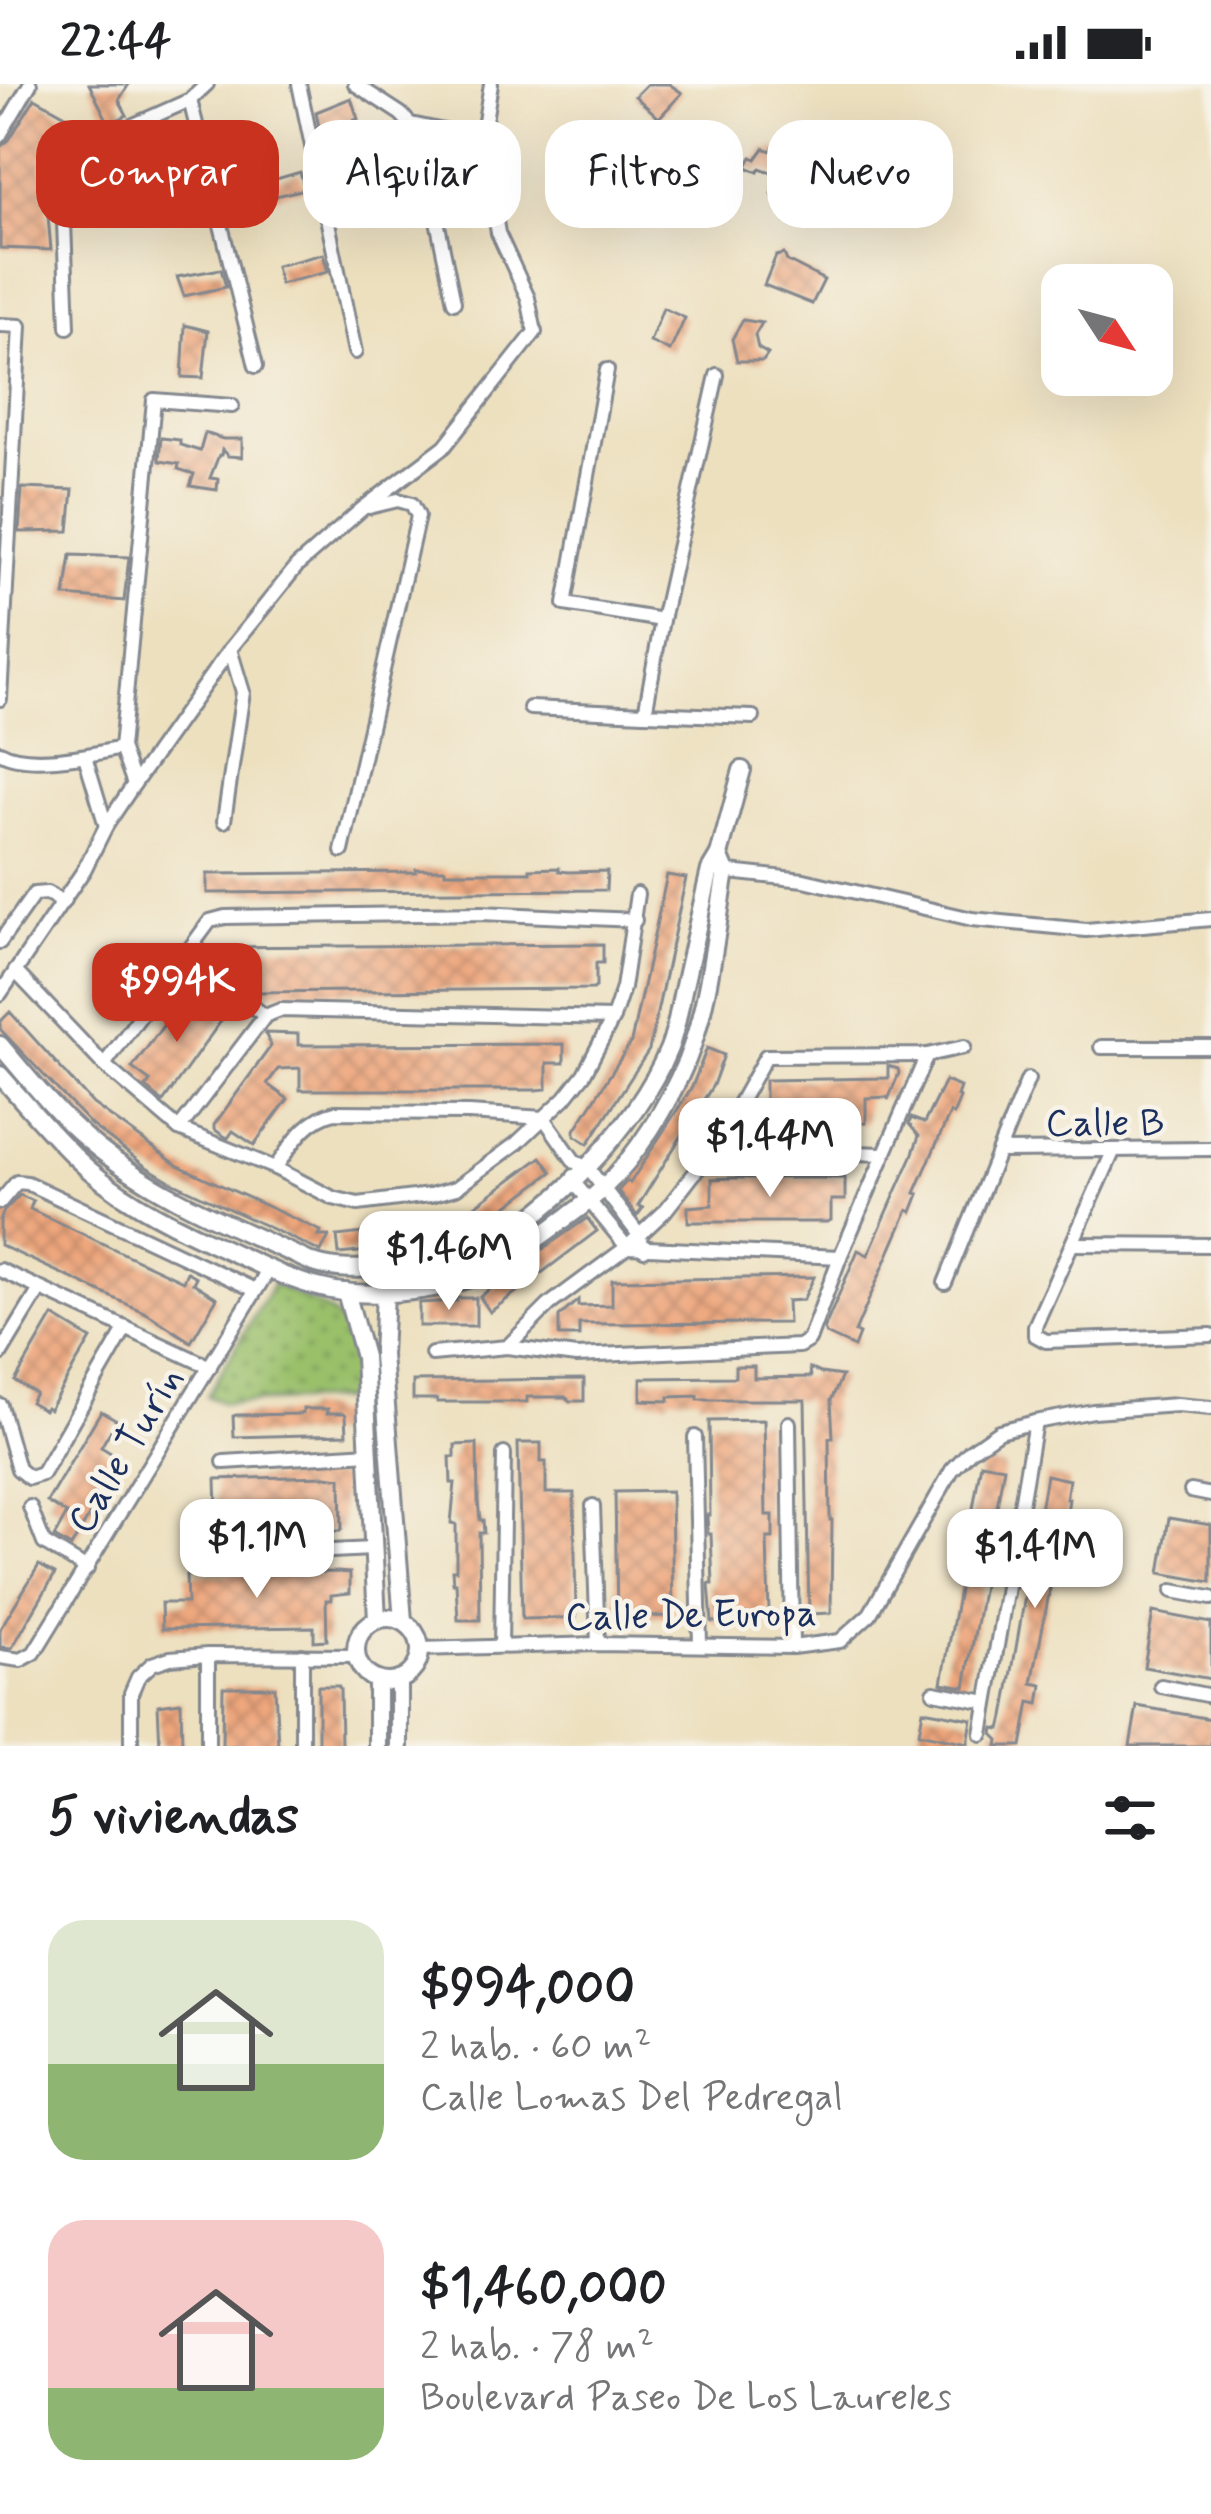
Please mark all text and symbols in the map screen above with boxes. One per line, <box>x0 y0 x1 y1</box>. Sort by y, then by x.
text: 22:44 <box>60 13 171 72</box>
chip: Comprar <box>36 120 279 228</box>
chip: Alquilar <box>303 120 521 228</box>
chip: Filtros <box>545 120 743 228</box>
chip: Nuevo <box>767 120 953 228</box>
north arrow <box>1041 264 1173 396</box>
map controls <box>1041 264 1173 396</box>
pin: $994K <box>93 943 261 1045</box>
text: $994K <box>119 956 235 1007</box>
pin: $1.44M <box>672 1098 868 1200</box>
street label: Calle B <box>1045 1099 1165 1150</box>
text: $1.44M <box>705 1111 835 1162</box>
pin: $1.46M <box>351 1211 547 1313</box>
text: $1.46M <box>386 1224 512 1275</box>
street label: Calle Turín <box>57 1358 197 1544</box>
pin: $1.1M <box>173 1499 341 1601</box>
pin: $1.41M <box>937 1509 1133 1611</box>
text: $1.1M <box>207 1512 307 1563</box>
text: $1.41M <box>974 1522 1096 1573</box>
street label: Calle De Europa <box>565 1589 817 1644</box>
text: 5 viviendas <box>48 1785 299 1851</box>
icon: filters <box>1097 1785 1163 1851</box>
text: $994,000 <box>420 1956 635 2022</box>
icon: home <box>144 1968 288 2112</box>
text: 2 hab. · 60 m² <box>420 2022 651 2073</box>
text: Calle Lomas Del Pedregal <box>420 2073 843 2124</box>
text: $1,460,000 <box>420 2256 667 2322</box>
icon: home <box>144 2268 288 2412</box>
text: 2 hab. · 78 m² <box>420 2322 654 2373</box>
text: Boulevard Paseo De Los Laureles <box>420 2373 952 2424</box>

